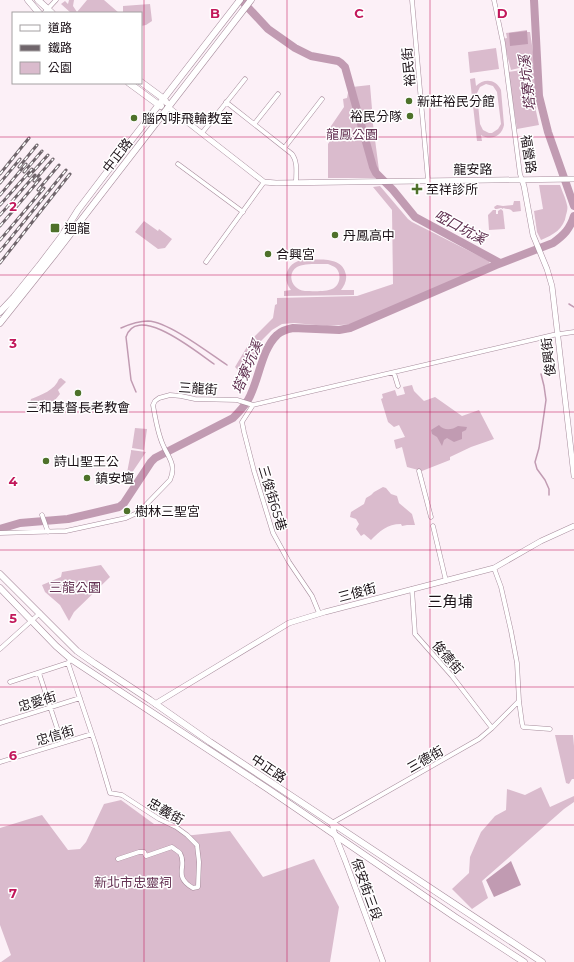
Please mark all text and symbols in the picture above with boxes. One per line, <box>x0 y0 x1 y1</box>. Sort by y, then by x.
text: B <box>210 5 220 21</box>
text: C <box>354 5 364 21</box>
text: D <box>497 5 508 21</box>
legend <box>12 12 142 84</box>
text: 道路 <box>48 20 72 35</box>
text: 鐵路 <box>48 40 72 55</box>
street label: 裕民街 <box>398 47 418 87</box>
water label: 塔寮坑溪 <box>515 52 539 112</box>
text: 公園 <box>48 60 72 75</box>
place label: 新莊裕民分館 <box>417 93 495 109</box>
marker: 新莊裕民分館 <box>404 96 414 106</box>
place label: 裕民分隊 <box>350 108 402 124</box>
place label: 腦內啡飛輪教室 <box>142 110 233 126</box>
marker: 裕民分隊 <box>405 111 415 121</box>
marker: 腦內啡飛輪教室 <box>129 113 139 123</box>
park label: 龍鳳公園 <box>326 126 378 142</box>
street label: 福營路 <box>518 133 540 175</box>
street label: 中正路 <box>99 135 135 175</box>
street label: 龍安路 <box>453 161 493 177</box>
place label: 至祥診所 <box>426 181 478 197</box>
marker: 至祥診所 <box>411 183 423 195</box>
text: 2 <box>9 198 17 214</box>
water label: 啞口坑溪 <box>431 206 491 249</box>
place label: 迴龍 <box>64 220 90 236</box>
marker: 迴龍 <box>49 222 61 234</box>
place label: 丹鳳高中 <box>343 227 395 243</box>
marker: 丹鳳高中 <box>330 230 340 240</box>
place label: 合興宮 <box>276 246 315 262</box>
marker: 合興宮 <box>263 249 273 259</box>
text: 3 <box>8 335 17 351</box>
water label: 塔寮坑溪 <box>228 336 267 396</box>
street label: 俊興街 <box>538 337 558 377</box>
street label: 三龍街 <box>178 379 218 397</box>
marker: 三和基督長老教會 <box>73 388 83 398</box>
place label: 三和基督長老教會 <box>26 399 130 415</box>
place label: 詩山聖王公 <box>54 453 119 469</box>
marker: 詩山聖王公 <box>41 456 51 466</box>
street label: 三俊街65巷 <box>256 463 290 533</box>
place label: 鎮安壇 <box>95 470 134 486</box>
text: 4 <box>9 473 18 489</box>
marker: 鎮安壇 <box>82 473 92 483</box>
place label: 樹林三聖宮 <box>135 503 200 519</box>
marker: 樹林三聖宮 <box>122 506 132 516</box>
park label: 三龍公園 <box>49 579 101 595</box>
street label: 三俊街 <box>336 579 378 605</box>
district label: 三角埔 <box>427 592 473 611</box>
text: 5 <box>9 610 17 626</box>
street label: 俊德街 <box>429 637 467 677</box>
street label: 忠愛街 <box>16 688 58 714</box>
street label: 忠信街 <box>34 722 76 748</box>
street label: 三德街 <box>404 742 446 776</box>
text: 6 <box>9 747 18 763</box>
street label: 中正路 <box>248 750 290 786</box>
street label: 忠義街 <box>145 794 187 828</box>
street label: 保安街三段 <box>348 856 386 922</box>
park label: 新北市忠靈祠 <box>94 874 172 890</box>
text: 7 <box>9 885 17 901</box>

